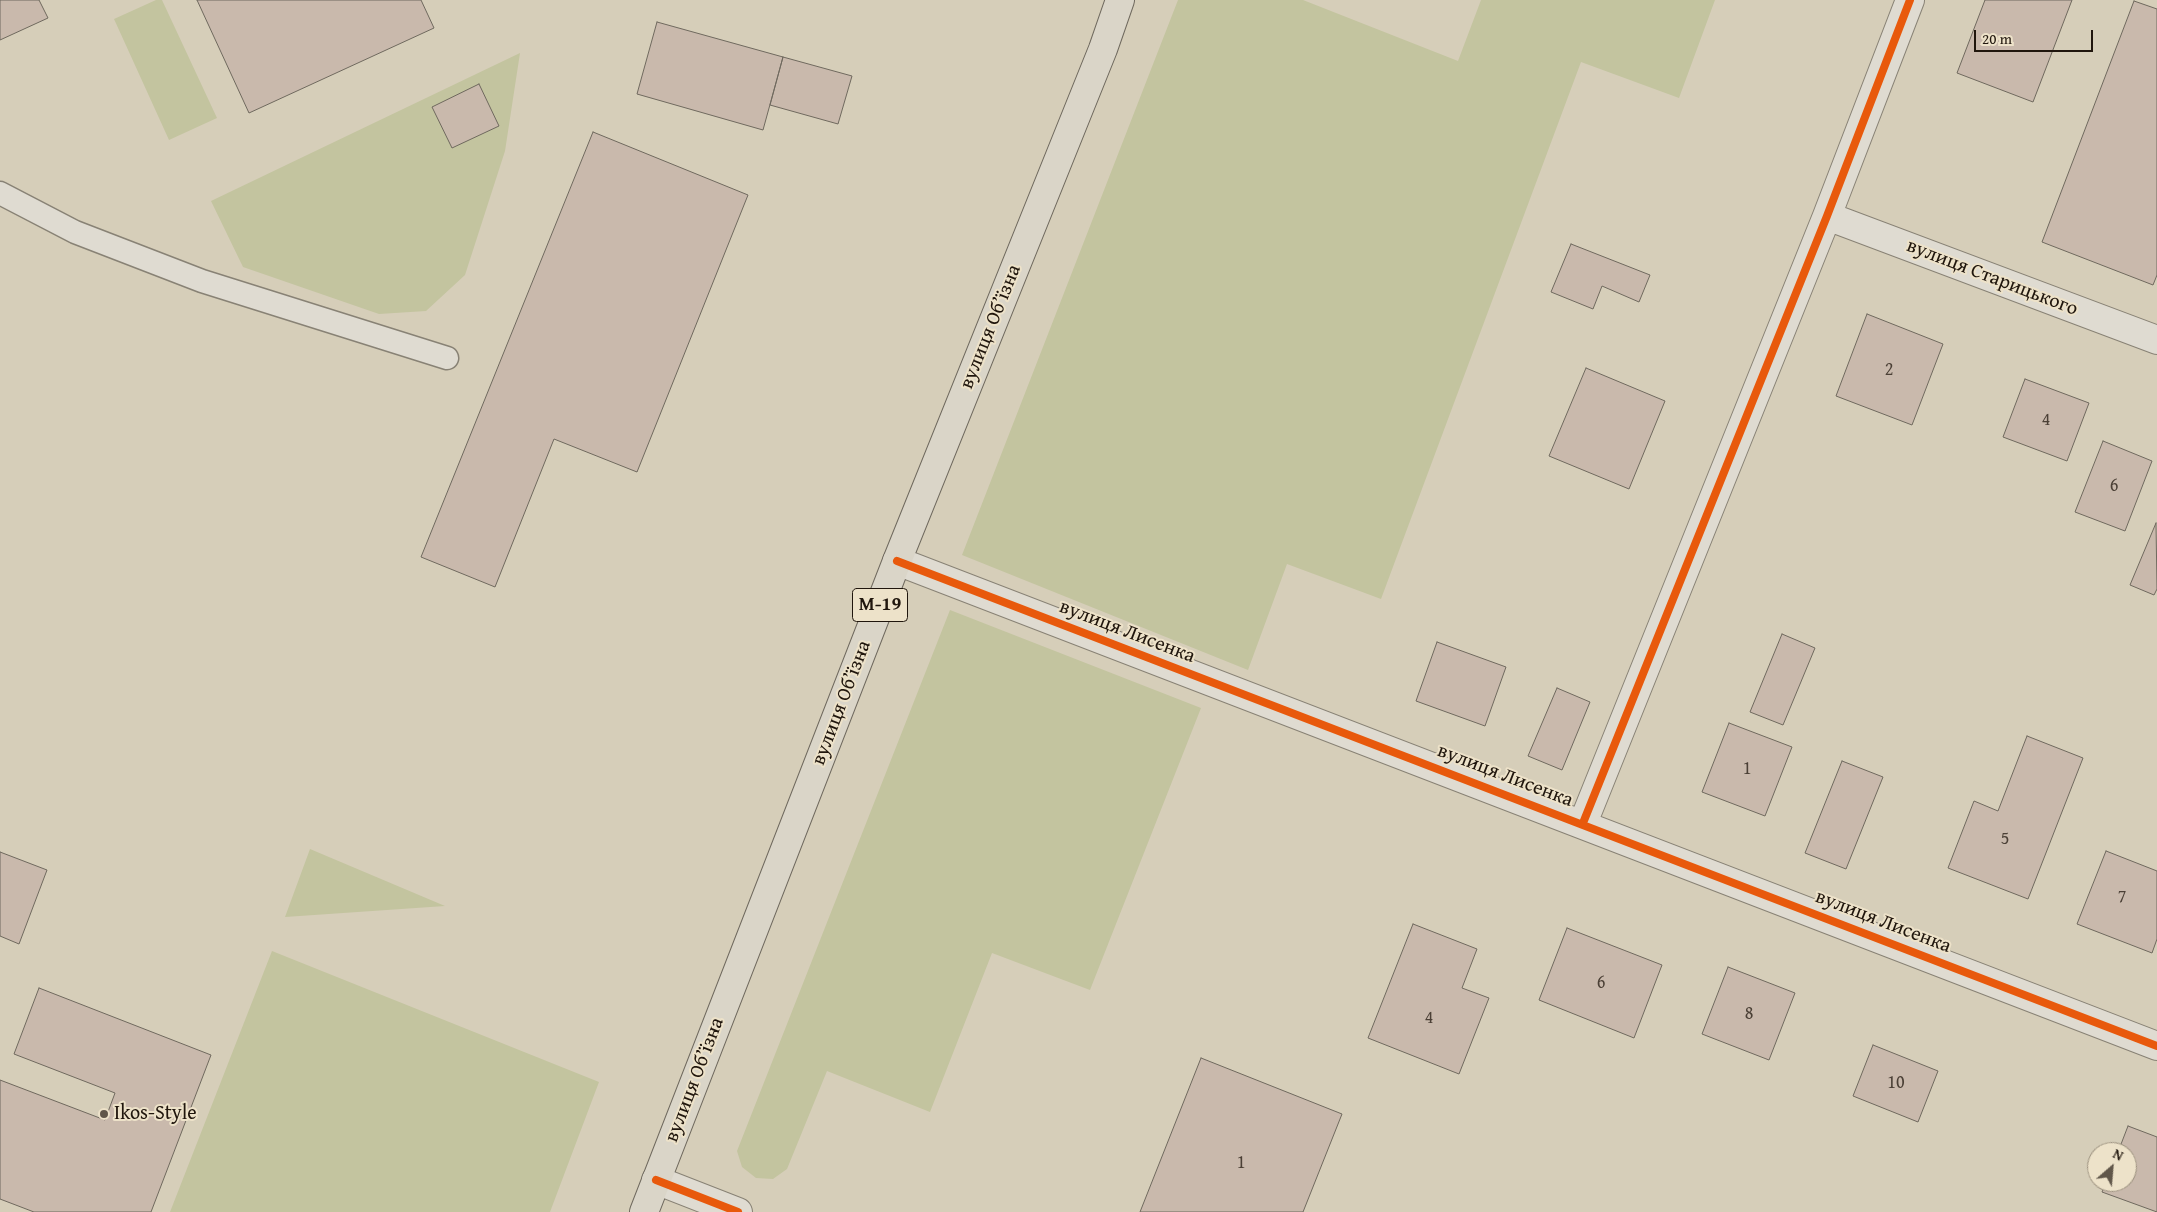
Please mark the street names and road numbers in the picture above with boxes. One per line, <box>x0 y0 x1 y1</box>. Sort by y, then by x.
street label: вулиця Старицького <box>1903 234 2081 322</box>
street label: вулиця Об’їзна <box>955 261 1027 393</box>
road number: М-19 <box>852 588 908 622</box>
street label: вулиця Лисенка <box>1056 595 1198 669</box>
street label: вулиця Об’їзна <box>807 637 877 769</box>
street label: вулиця Лисенка <box>1434 739 1576 813</box>
street label: вулиця Лисенка <box>1812 885 1954 959</box>
street label: вулиця Об’їзна <box>660 1014 730 1146</box>

